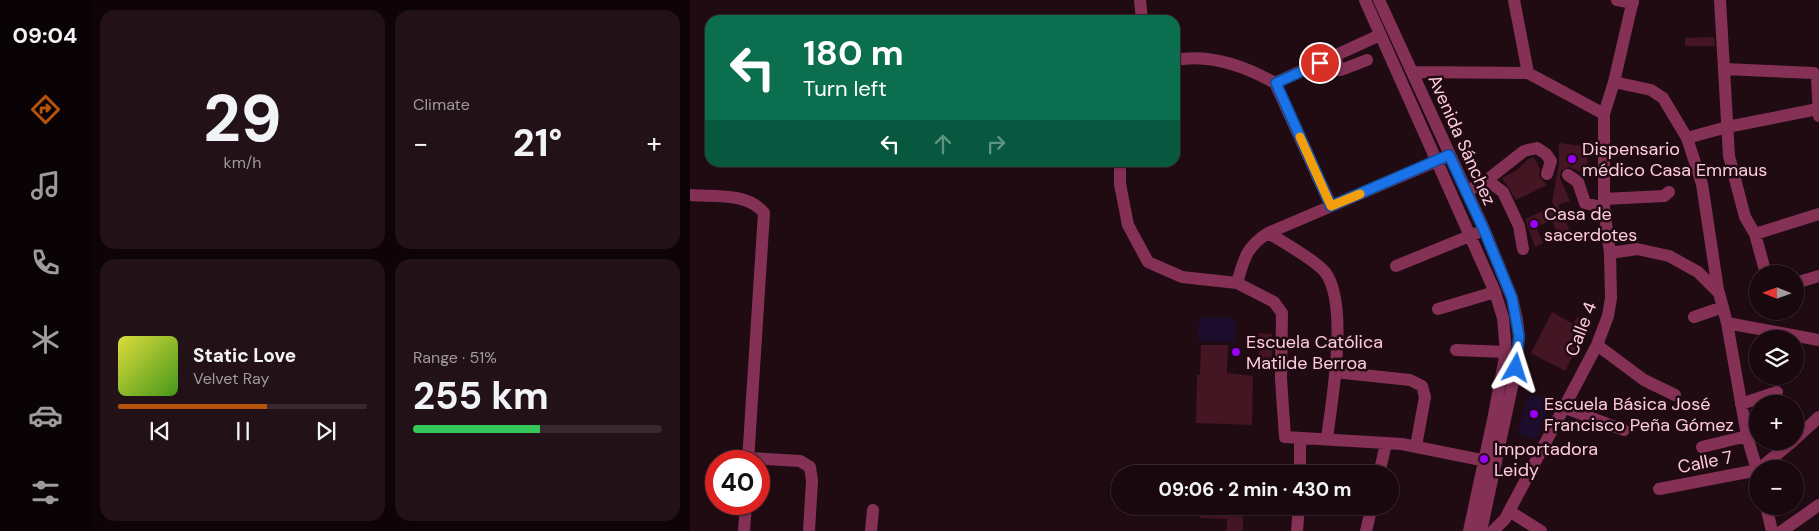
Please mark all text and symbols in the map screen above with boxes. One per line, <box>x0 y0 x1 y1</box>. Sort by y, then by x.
text: 09:04 <box>13 21 77 50</box>
text: 180 m <box>803 30 904 76</box>
icon: left <box>720 35 785 100</box>
pin <box>1299 42 1341 84</box>
icon: arrive <box>1306 49 1334 77</box>
street label: Avenida Sánchez <box>1422 71 1502 209</box>
text: Turn left <box>803 74 887 103</box>
text: 29 <box>203 77 282 161</box>
icon: directions <box>28 92 63 127</box>
text: Climate <box>413 94 470 115</box>
text: 21° <box>513 118 562 168</box>
text: − <box>413 125 428 162</box>
text: + <box>647 125 662 162</box>
icon: left <box>876 130 904 158</box>
icon: ahead <box>929 130 957 158</box>
icon: right <box>982 130 1010 158</box>
place label: Dispensario médico Casa Emmaus <box>1582 137 1767 182</box>
text: km/h <box>224 152 261 173</box>
marker: Dispensario médico Casa Emmaus <box>1566 153 1578 165</box>
icon: music <box>28 168 63 203</box>
place label: Casa de sacerdotes <box>1544 202 1637 247</box>
marker: Casa de sacerdotes <box>1528 218 1540 230</box>
icon: phone <box>28 245 63 280</box>
north arrow <box>1749 265 1804 320</box>
map controls <box>1749 265 1804 515</box>
street label: Calle 4 <box>1560 298 1602 360</box>
icon: climate <box>28 322 63 357</box>
place label: Escuela Católica Matilde Berroa <box>1246 330 1383 375</box>
button: layers <box>1749 330 1804 385</box>
position arrow <box>1489 341 1541 393</box>
text: Static Love <box>193 343 296 368</box>
marker: Escuela Católica Matilde Berroa <box>1230 346 1242 358</box>
text: Range · 51% <box>413 347 497 368</box>
text: Velvet Ray <box>193 368 269 389</box>
text: 255 km <box>413 371 549 421</box>
place label: Escuela Básica José Francisco Peña Gómez <box>1544 392 1734 437</box>
button: + <box>1749 395 1804 450</box>
icon: car <box>28 398 63 433</box>
marker: Escuela Básica José Francisco Peña Gómez <box>1528 408 1540 420</box>
icon: previous <box>146 417 174 445</box>
icon: pause <box>229 417 257 445</box>
icon: next <box>312 417 340 445</box>
place label: Importadora Leidy <box>1494 437 1598 482</box>
street label: Calle 7 <box>1676 445 1734 479</box>
speed limit sign: 40 <box>705 450 770 515</box>
marker: Importadora Leidy <box>1478 453 1490 465</box>
button: − <box>1749 460 1804 515</box>
icon: filters <box>28 475 63 510</box>
text: 09:06 · 2 min · 430 m <box>1159 477 1351 502</box>

